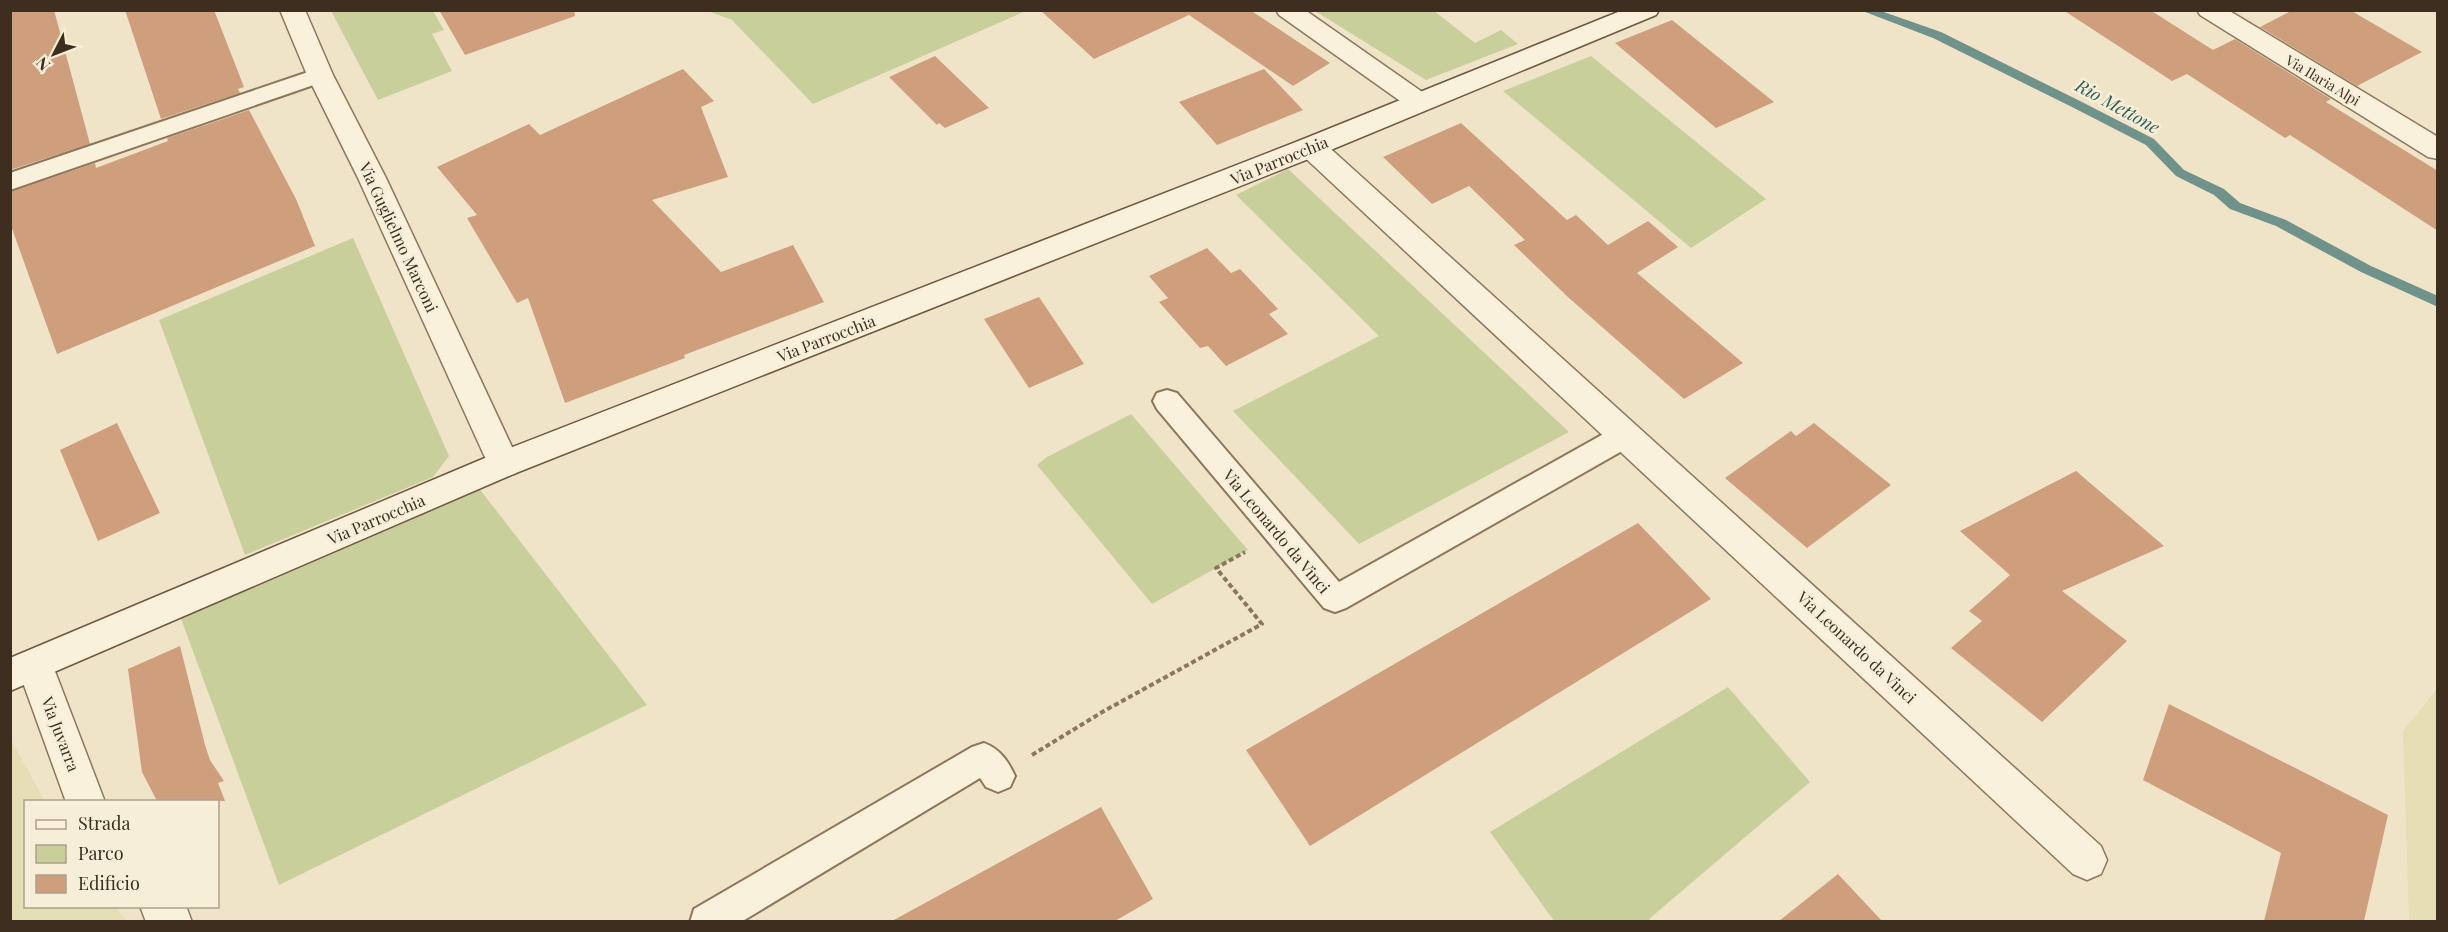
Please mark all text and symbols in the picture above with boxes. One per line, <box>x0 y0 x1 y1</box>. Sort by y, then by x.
north arrow <box>24 24 84 84</box>
street label: Via Ilaria Alpi <box>2281 50 2364 110</box>
text: N <box>31 53 54 76</box>
water label: Rio Mettone <box>2071 73 2165 139</box>
street label: Via Parrocchia <box>1226 131 1331 190</box>
street label: Via Guglielmo Marconi <box>355 158 443 316</box>
street label: Via Parrocchia <box>773 310 878 367</box>
street label: Via Leonardo da Vinci <box>1218 464 1335 598</box>
street label: Via Parrocchia <box>323 489 428 549</box>
street label: Via Leonardo da Vinci <box>1792 586 1921 708</box>
street label: Via Juvarra <box>37 693 85 774</box>
legend <box>24 800 219 908</box>
text: Strada <box>78 811 131 835</box>
text: Parco <box>78 841 124 865</box>
text: Edificio <box>78 871 140 895</box>

